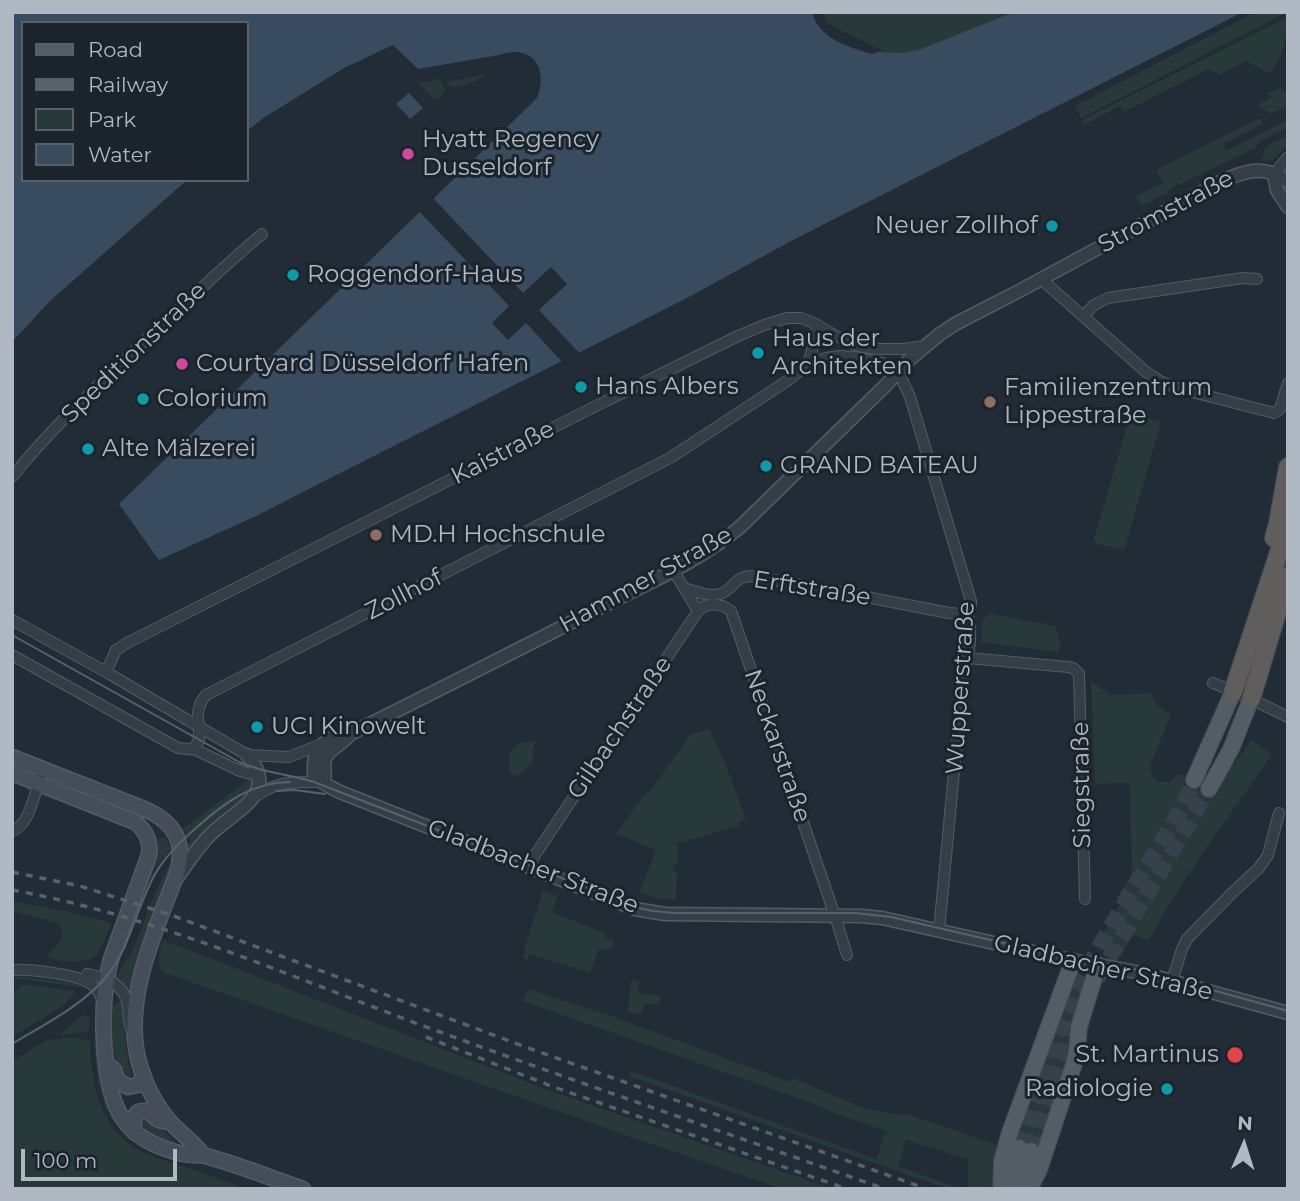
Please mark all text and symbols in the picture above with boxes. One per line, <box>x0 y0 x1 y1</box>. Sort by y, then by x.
legend <box>21 21 248 182</box>
text: Road <box>88 37 143 62</box>
text: Railway <box>88 72 168 97</box>
text: Park <box>88 107 136 132</box>
place label: Hyatt Regency Dusseldorf <box>422 126 599 182</box>
text: Water <box>88 142 152 167</box>
marker: Hyatt Regency Dusseldorf <box>400 146 416 162</box>
street label: Stromstraße <box>1093 164 1239 260</box>
place label: Neuer Zollhof <box>875 212 1038 240</box>
marker: Neuer Zollhof <box>1044 218 1060 234</box>
place label: Roggendorf-Haus <box>307 261 523 289</box>
marker: Roggendorf-Haus <box>285 267 301 283</box>
street label: Speditionstraße <box>56 277 212 429</box>
place label: Haus der Architekten <box>772 325 912 381</box>
marker: Haus der Architekten <box>750 345 766 361</box>
place label: Courtyard Düsseldorf Hafen <box>196 350 529 378</box>
marker: Courtyard Düsseldorf Hafen <box>174 356 190 372</box>
place label: Hans Albers <box>595 373 739 401</box>
place label: Familienzentrum Lippestraße <box>1004 374 1212 430</box>
marker: Hans Albers <box>573 379 589 395</box>
place label: Colorium <box>157 385 268 413</box>
marker: Colorium <box>135 391 151 407</box>
marker: Familienzentrum Lippestraße <box>982 394 998 410</box>
street label: Kaistraße <box>447 415 559 491</box>
place label: Alte Mälzerei <box>102 435 256 463</box>
marker: Alte Mälzerei <box>80 441 96 457</box>
place label: GRAND BATEAU <box>780 452 979 480</box>
marker: GRAND BATEAU <box>758 458 774 474</box>
place label: MD.H Hochschule <box>390 521 606 549</box>
street label: Hammer Straße <box>555 521 737 639</box>
marker: MD.H Hochschule <box>368 527 384 543</box>
street label: Zollhof <box>361 563 447 627</box>
street label: Erftstraße <box>751 566 873 612</box>
street label: Wupperstraße <box>941 600 981 776</box>
street label: Gilbachstraße <box>562 651 678 805</box>
street label: Neckarstraße <box>737 666 817 826</box>
place label: UCI Kinowelt <box>271 713 426 741</box>
marker: UCI Kinowelt <box>249 719 265 735</box>
street label: Siegstraße <box>1066 721 1098 849</box>
street label: Gladbacher Straße <box>423 813 643 921</box>
street label: Gladbacher Straße <box>991 929 1215 1007</box>
place label: St. Martinus <box>1076 1041 1219 1069</box>
marker: St. Martinus <box>1225 1045 1245 1065</box>
place label: Radiologie <box>1025 1075 1153 1103</box>
marker: Radiologie <box>1159 1081 1175 1097</box>
north arrow <box>1209 1110 1279 1180</box>
text: N <box>1237 1112 1253 1135</box>
scale bar <box>24 1134 180 1178</box>
text: 100 m <box>34 1148 97 1173</box>

